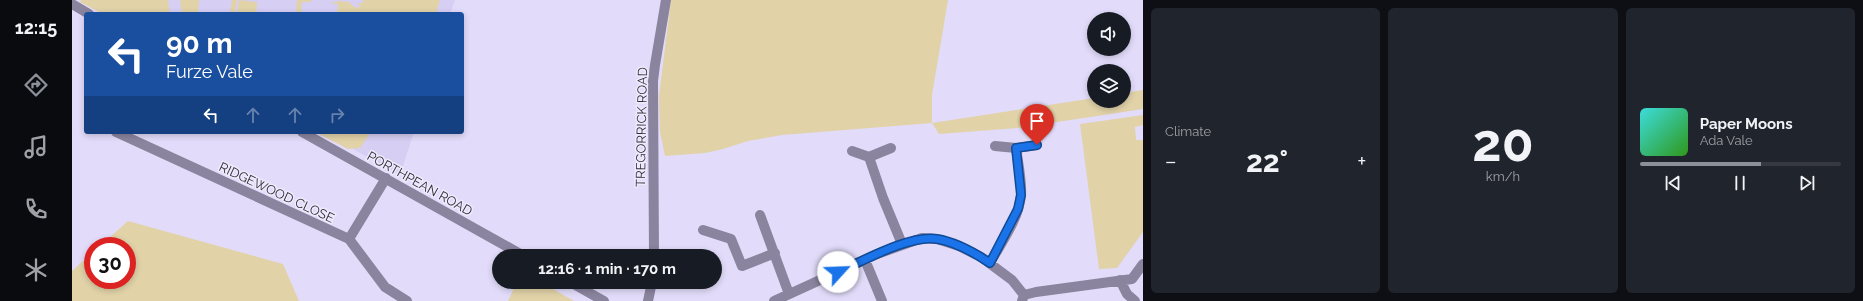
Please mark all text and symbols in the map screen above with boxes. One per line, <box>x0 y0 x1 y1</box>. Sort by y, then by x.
map controls <box>1087 12 1131 108</box>
button: sound <box>1087 12 1131 56</box>
text: 12:15 <box>15 17 57 38</box>
text: 90 m <box>166 27 232 60</box>
icon: left <box>100 28 152 80</box>
text: Furze Vale <box>166 61 253 82</box>
button: layers <box>1087 64 1131 108</box>
street label: TREGORRICK ROAD <box>633 67 650 187</box>
icon: directions <box>22 71 50 99</box>
icon: left <box>200 104 222 126</box>
icon: ahead <box>242 104 264 126</box>
icon: ahead <box>284 104 306 126</box>
icon: right <box>326 104 348 126</box>
pin <box>1020 104 1054 145</box>
icon: arrive <box>1026 110 1048 132</box>
text: 20 <box>1472 112 1534 173</box>
text: Paper Moons <box>1700 115 1793 133</box>
text: Climate <box>1165 124 1211 139</box>
icon: music <box>22 133 50 161</box>
text: Ada Vale <box>1700 133 1753 148</box>
text: 22° <box>1246 144 1288 179</box>
street label: PORTHPEAN ROAD <box>365 148 475 219</box>
text: − <box>1165 148 1177 174</box>
text: + <box>1357 148 1366 174</box>
street label: RIDGEWOOD CLOSE <box>217 159 337 226</box>
text: km/h <box>1486 169 1520 184</box>
icon: previous <box>1662 172 1684 194</box>
icon: pause <box>1729 172 1751 194</box>
icon: next <box>1796 172 1818 194</box>
icon: phone <box>22 195 50 223</box>
speed limit sign: 30 <box>84 237 136 289</box>
position arrow <box>817 251 859 293</box>
icon: climate <box>22 256 50 284</box>
text: 12:16 · 1 min · 170 m <box>538 260 676 278</box>

